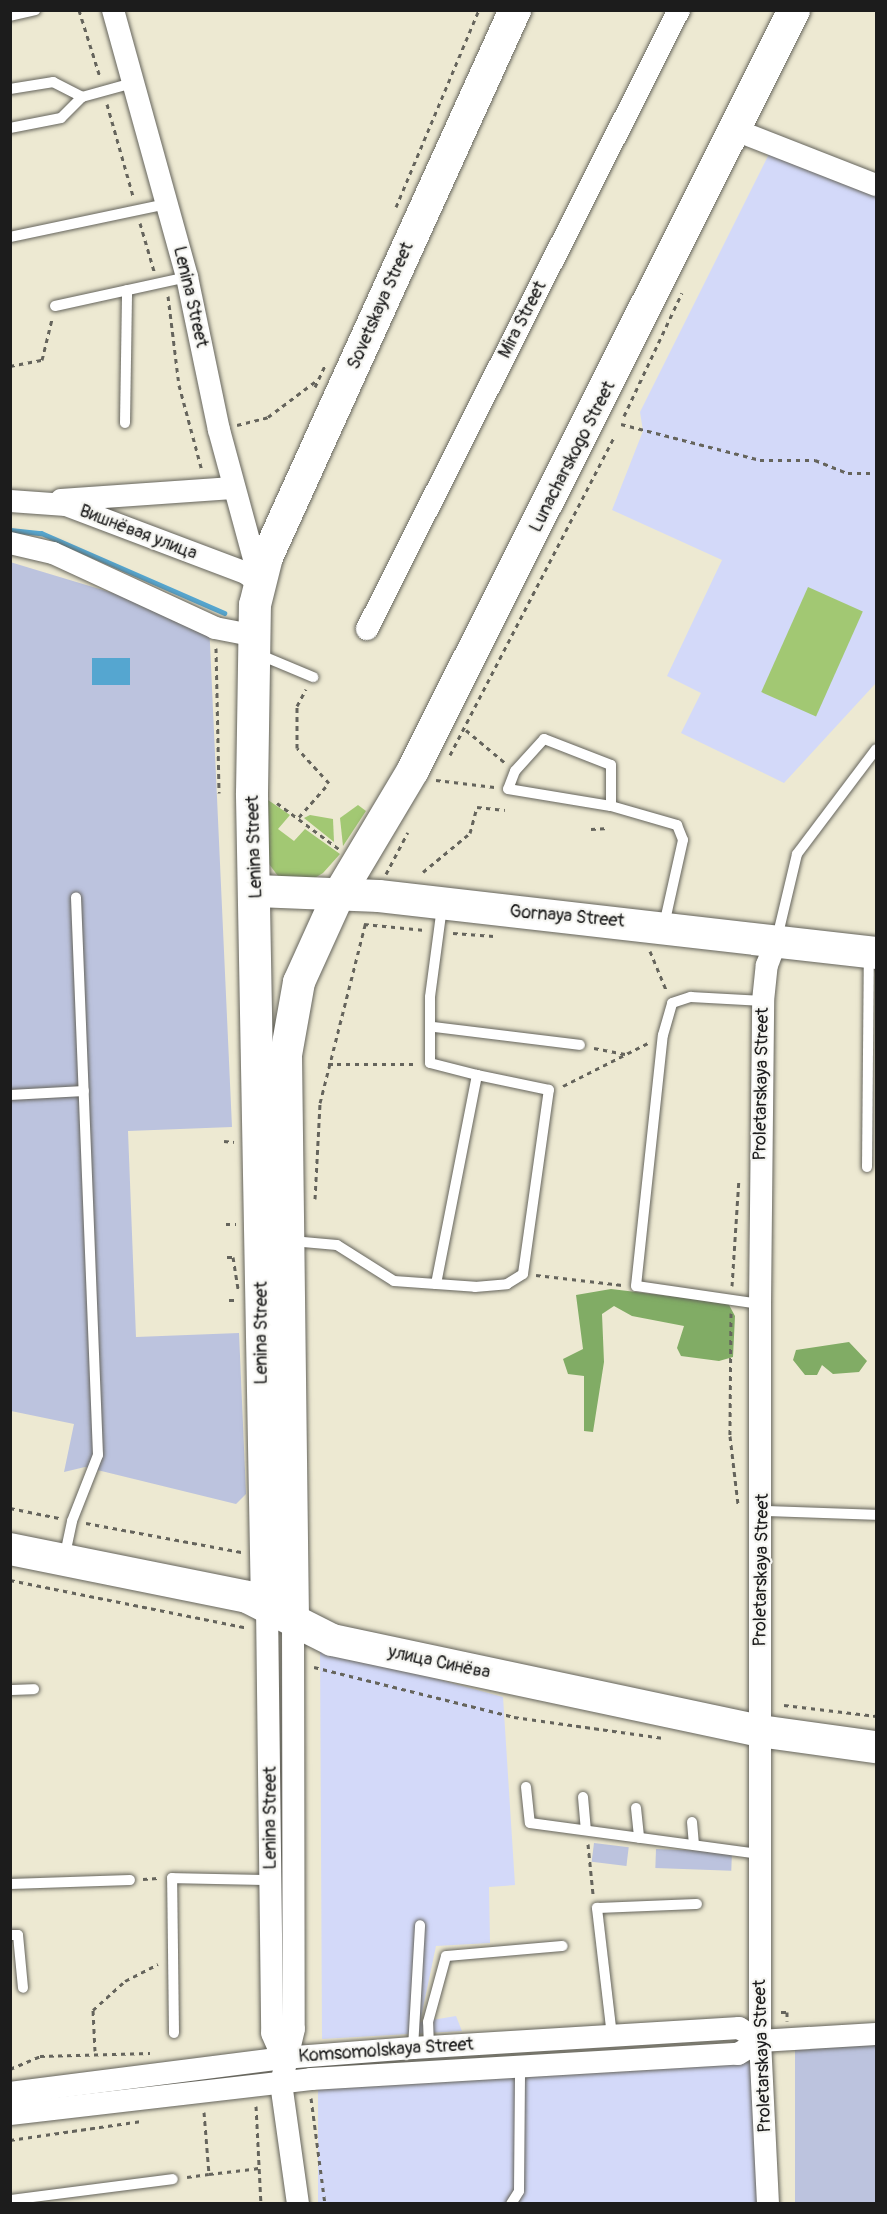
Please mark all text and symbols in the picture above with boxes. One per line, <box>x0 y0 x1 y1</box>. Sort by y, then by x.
street label: Sovetskaya Street <box>343 239 419 373</box>
street label: Lenina Street <box>168 244 212 350</box>
street label: Mira Street <box>494 278 552 362</box>
street label: Lunacharskogo Street <box>526 378 620 536</box>
street label: Вишнёвая улица <box>76 501 200 565</box>
street label: Lenina Street <box>242 795 268 899</box>
street label: Gornaya Street <box>509 901 625 933</box>
street label: Proletarskaya Street <box>750 1007 774 1161</box>
street label: Lenina Street <box>251 1281 273 1385</box>
street label: Proletarskaya Street <box>750 1493 774 1647</box>
street label: улица Синёва <box>386 1642 492 1684</box>
street label: Lenina Street <box>260 1766 282 1870</box>
street label: Proletarskaya Street <box>750 1979 776 2133</box>
street label: Komsomolskaya Street <box>298 2034 474 2068</box>

